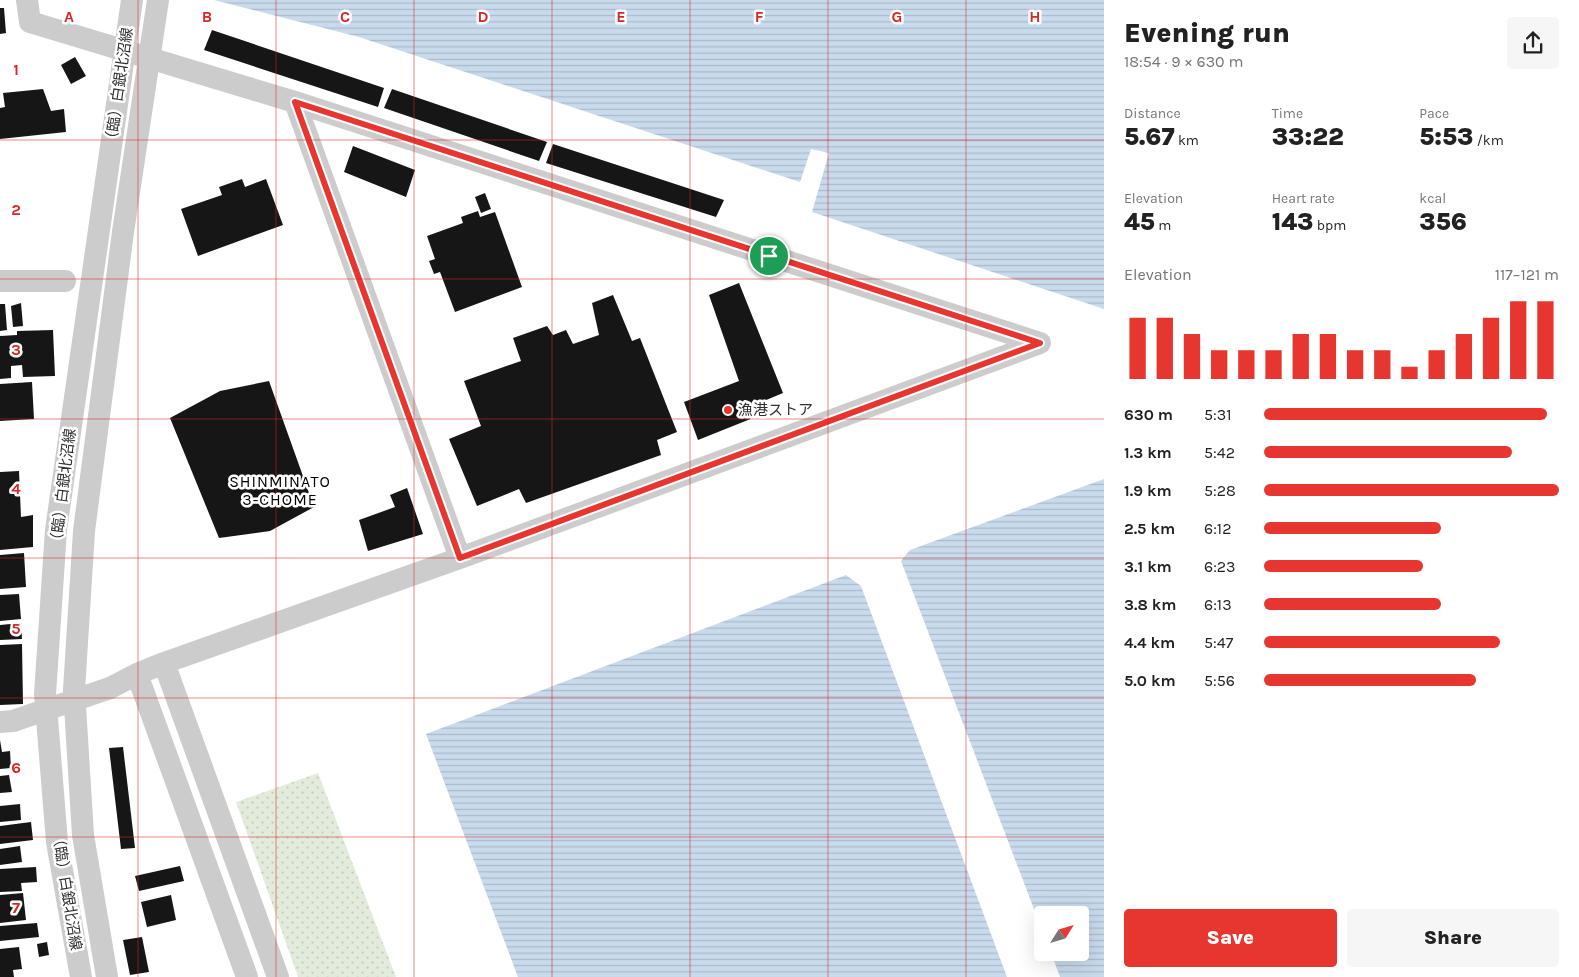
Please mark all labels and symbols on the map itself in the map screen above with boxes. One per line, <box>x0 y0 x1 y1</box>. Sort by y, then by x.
text: A <box>64 7 74 26</box>
text: B <box>202 7 212 26</box>
text: C <box>340 7 350 26</box>
text: D <box>478 7 489 26</box>
text: E <box>616 7 626 26</box>
text: F <box>755 7 764 26</box>
text: G <box>892 7 902 26</box>
text: H <box>1029 7 1041 26</box>
street label: （臨）白銀北沼線 <box>102 26 136 148</box>
text: 1 <box>13 60 19 79</box>
text: 2 <box>11 200 21 219</box>
pin <box>748 235 790 277</box>
text: 3 <box>11 340 21 359</box>
place label: 漁港ストア <box>738 401 813 419</box>
marker: 漁港ストア <box>722 404 734 416</box>
street label: （臨）白銀北沼線 <box>47 427 79 549</box>
district label: SHINMINATO 3-CHOME <box>229 472 331 509</box>
text: 4 <box>11 479 21 498</box>
text: 5 <box>11 619 21 638</box>
text: 6 <box>11 758 21 777</box>
street label: （臨）白銀北沼線 <box>49 830 85 952</box>
text: 7 <box>12 898 20 917</box>
north arrow <box>1034 906 1089 961</box>

